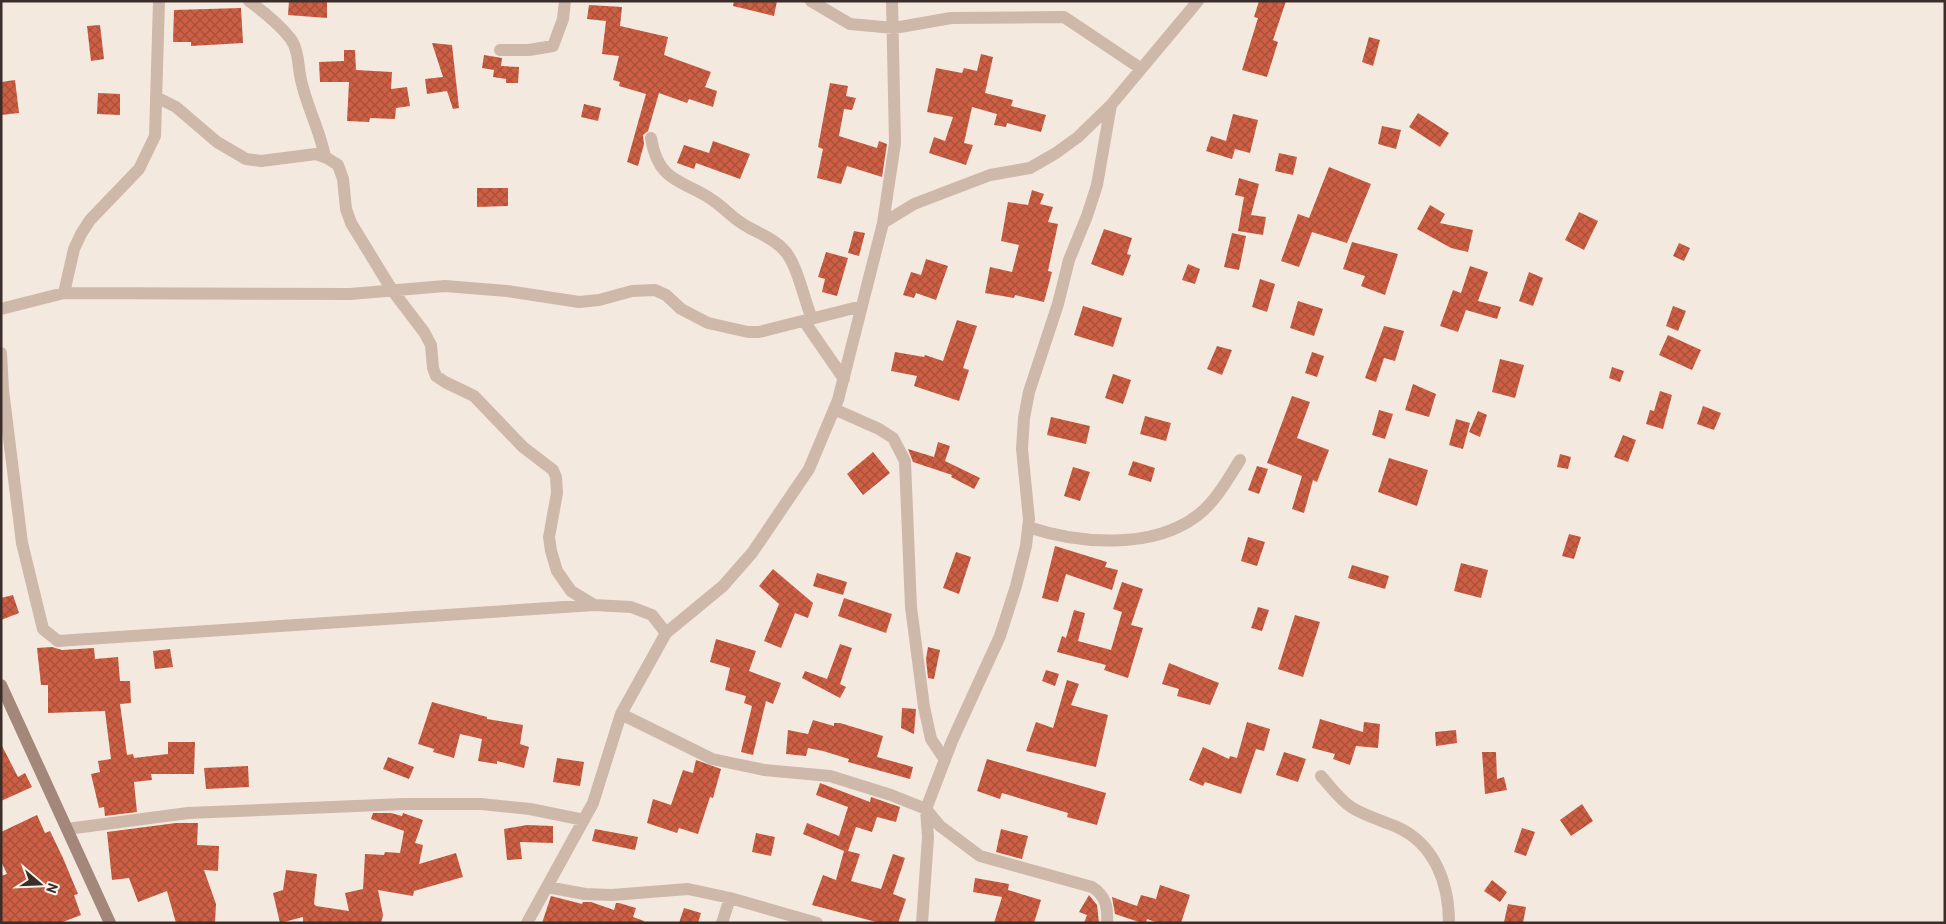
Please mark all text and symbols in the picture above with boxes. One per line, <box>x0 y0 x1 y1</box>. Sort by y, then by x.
north arrow <box>15 859 65 909</box>
text: N <box>43 881 62 896</box>

